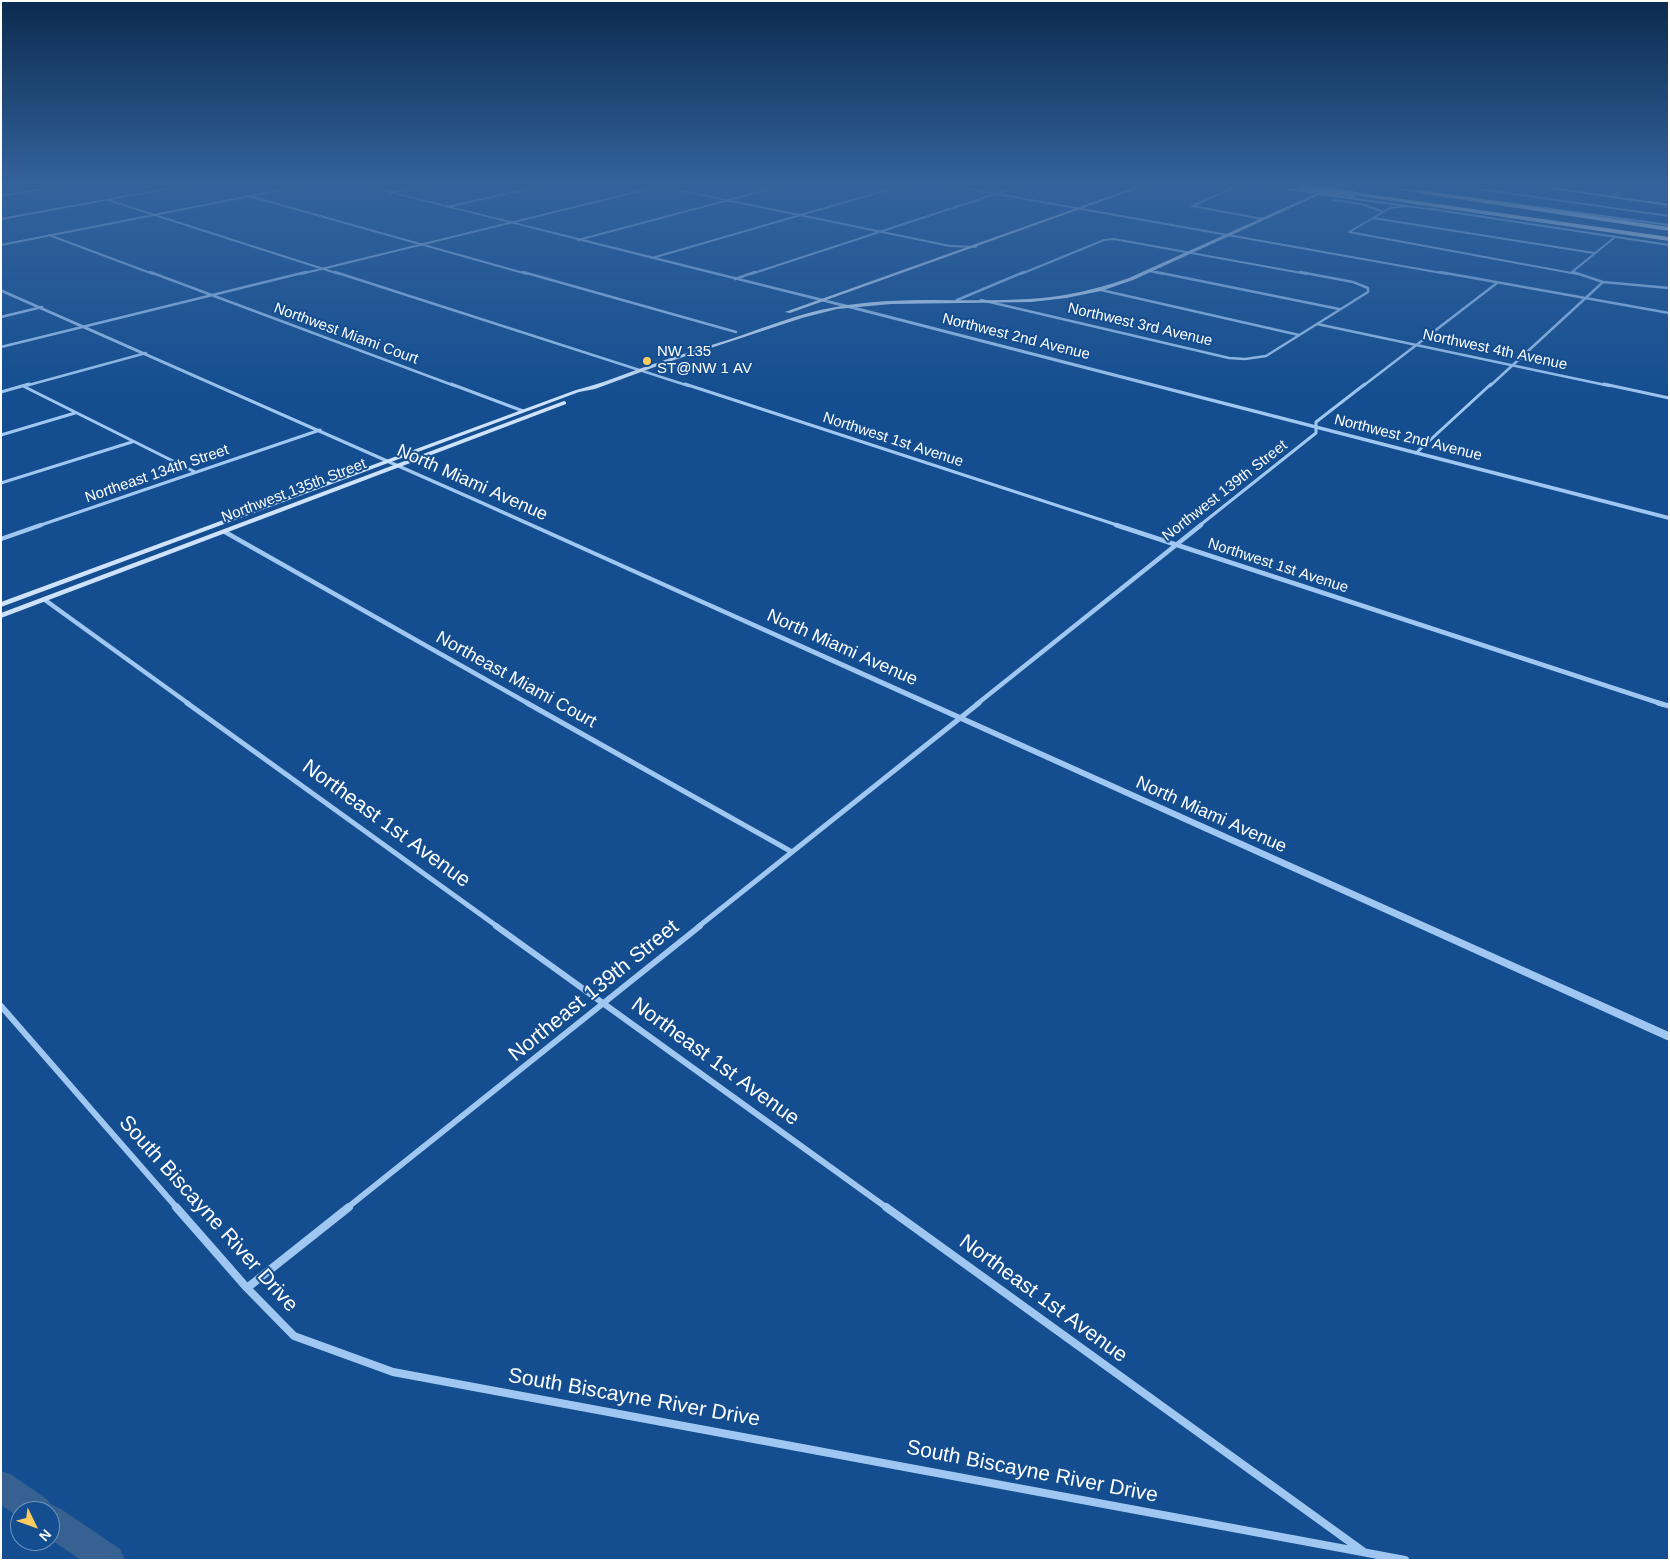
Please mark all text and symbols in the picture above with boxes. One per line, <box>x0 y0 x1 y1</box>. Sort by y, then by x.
street label: Northwest Miami Court <box>271 299 421 369</box>
street label: Northwest 3rd Avenue <box>1066 300 1214 350</box>
street label: Northwest 2nd Avenue <box>940 310 1092 364</box>
street label: Northwest 4th Avenue <box>1421 326 1569 374</box>
place label: NW 135 ST@NW 1 AV <box>657 343 752 378</box>
marker: NW 135 ST@NW 1 AV <box>641 355 653 367</box>
street label: Northwest 1st Avenue <box>821 409 965 471</box>
street label: Northwest 2nd Avenue <box>1332 411 1484 465</box>
street label: Northwest 139th Street <box>1159 437 1291 545</box>
street label: North Miami Avenue <box>393 440 551 526</box>
street label: Northeast 134th Street <box>83 441 231 507</box>
street label: Northwest 135th Street <box>219 455 369 527</box>
street label: Northwest 1st Avenue <box>1206 535 1350 597</box>
street label: North Miami Avenue <box>763 605 921 691</box>
street label: Northeast Miami Court <box>432 627 600 733</box>
street label: Northeast 1st Avenue <box>297 755 475 893</box>
street label: North Miami Avenue <box>1132 772 1290 858</box>
street label: Northeast 139th Street <box>504 915 684 1067</box>
street label: Northeast 1st Avenue <box>626 993 804 1131</box>
street label: South Biscayne River Drive <box>113 1111 303 1317</box>
street label: Northeast 1st Avenue <box>954 1230 1132 1368</box>
street label: South Biscayne River Drive <box>506 1363 762 1433</box>
street label: South Biscayne River Drive <box>904 1435 1160 1509</box>
north arrow <box>10 1501 60 1551</box>
text: N <box>36 1526 55 1544</box>

